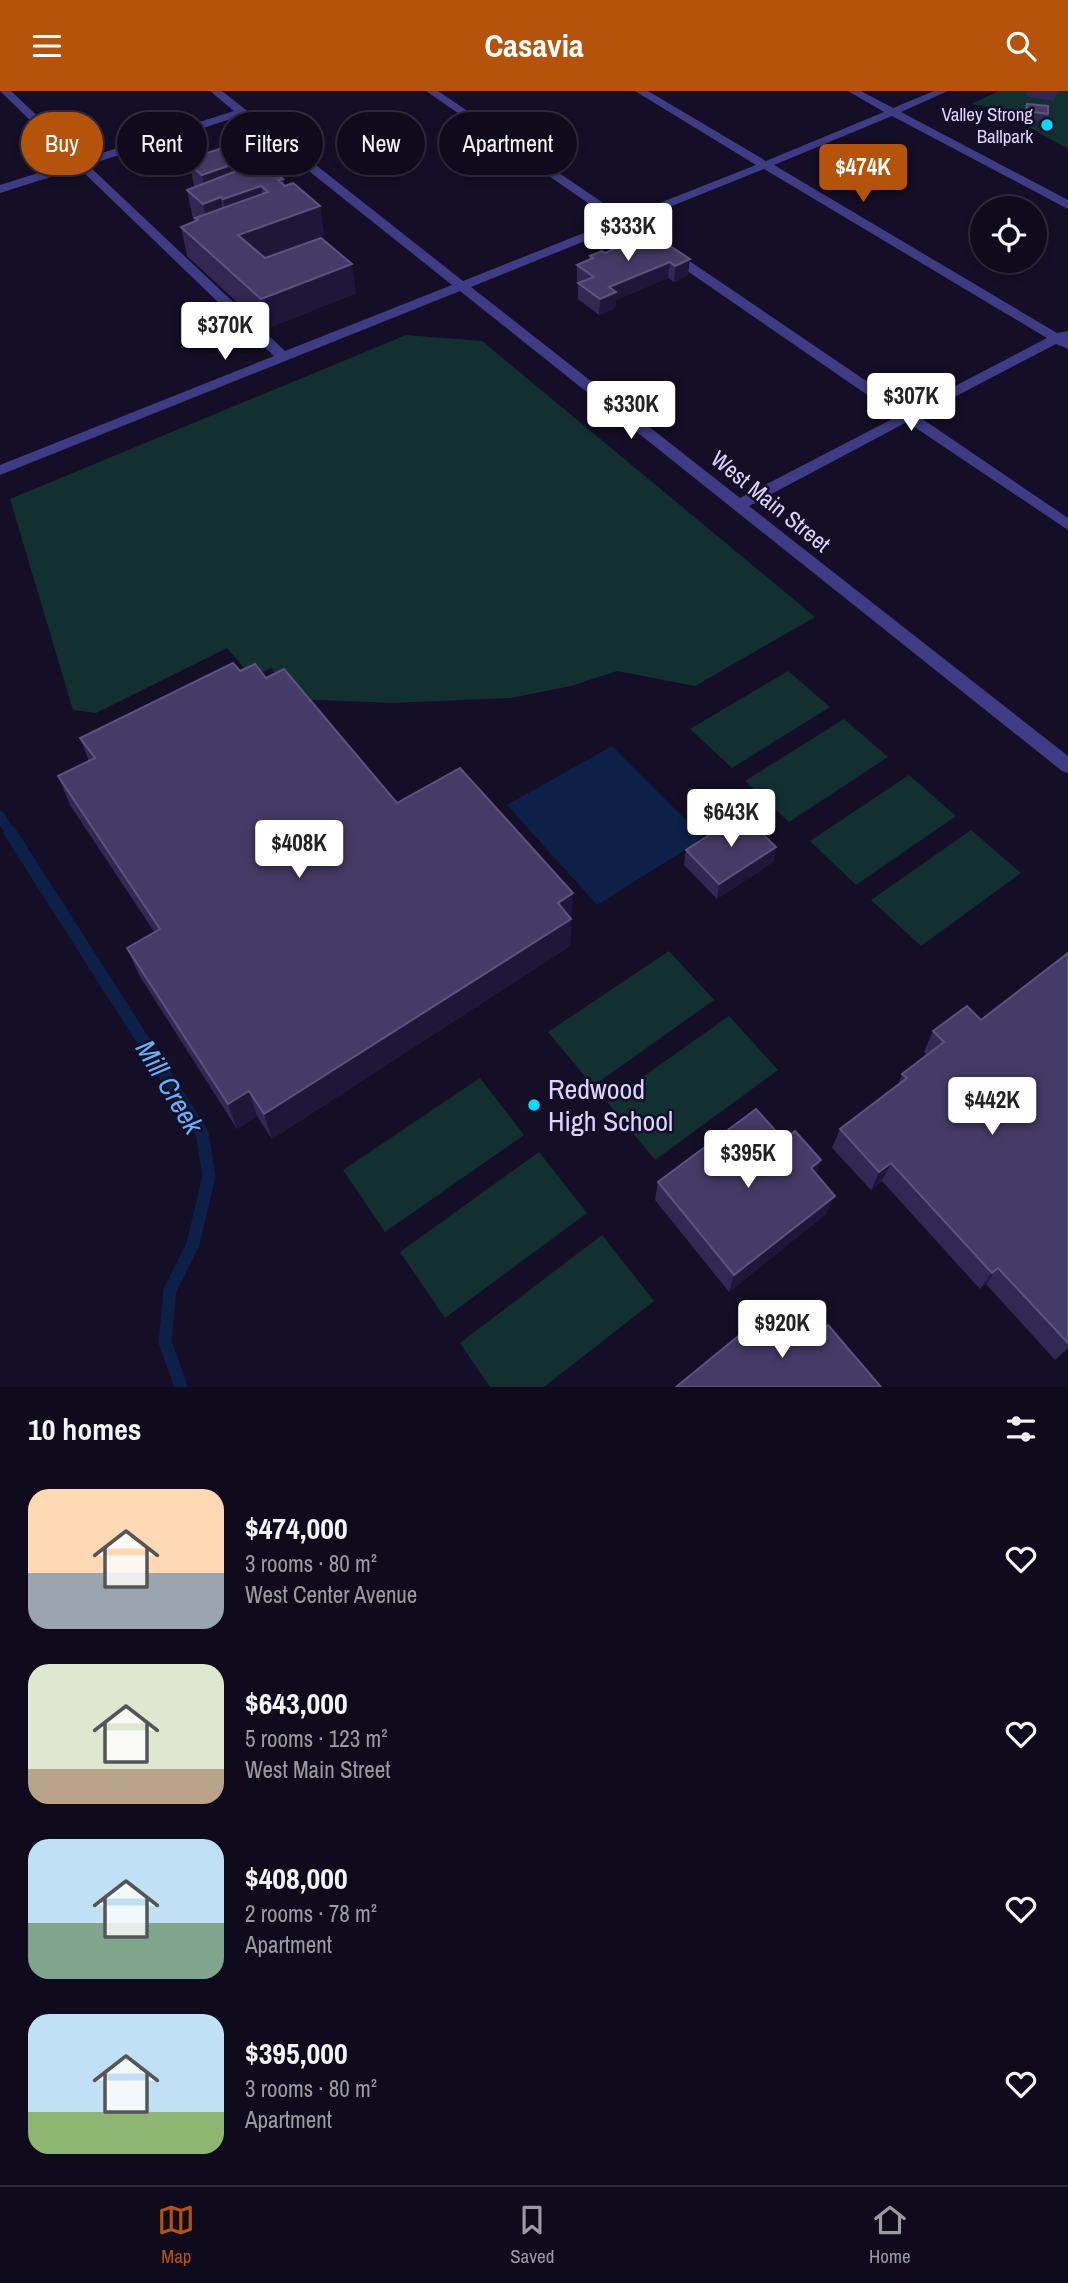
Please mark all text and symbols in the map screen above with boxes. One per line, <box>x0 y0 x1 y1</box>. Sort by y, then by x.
text: Casavia <box>484 24 584 67</box>
icon: menu <box>28 27 66 65</box>
icon: search <box>1002 27 1040 65</box>
place label: Valley Strong Ballpark <box>941 101 1033 149</box>
chip: Buy <box>21 112 103 175</box>
chip: Rent <box>117 112 207 175</box>
chip: Filters <box>221 112 323 175</box>
chip: New <box>337 112 425 175</box>
chip: Apartment <box>439 112 577 175</box>
marker: Valley Strong Ballpark <box>1039 117 1055 133</box>
pin: $474K <box>814 145 912 204</box>
text: $474K <box>835 151 891 182</box>
map controls <box>970 196 1047 273</box>
button: locate <box>970 196 1047 273</box>
pin: $333K <box>579 204 677 263</box>
text: $333K <box>600 210 656 241</box>
pin: $370K <box>176 303 274 362</box>
text: $370K <box>197 309 253 340</box>
pin: $307K <box>862 373 960 433</box>
text: $307K <box>883 380 939 411</box>
pin: $330K <box>582 381 680 441</box>
text: $330K <box>603 388 659 419</box>
street label: West Main Street <box>705 443 837 559</box>
pin: $643K <box>682 789 780 849</box>
text: $643K <box>703 796 759 827</box>
pin: $408K <box>250 821 348 880</box>
text: $408K <box>271 827 327 858</box>
water label: Mill Creek <box>127 1033 214 1142</box>
place label: Redwood High School <box>548 1070 673 1140</box>
pin: $442K <box>943 1077 1041 1137</box>
text: $442K <box>964 1084 1020 1115</box>
marker: Redwood High School <box>526 1097 542 1113</box>
pin: $395K <box>699 1131 797 1190</box>
text: $395K <box>720 1137 776 1168</box>
pin: $920K <box>733 1301 831 1360</box>
text: $920K <box>754 1307 810 1338</box>
text: 10 homes <box>28 1409 142 1449</box>
icon: filters <box>1002 1410 1040 1448</box>
text: $474,000 <box>245 1508 348 1548</box>
icon: home <box>84 1517 168 1601</box>
icon: heart <box>1002 1540 1040 1578</box>
text: 3 rooms · 80 m² <box>245 1548 377 1579</box>
text: West Center Avenue <box>245 1579 417 1610</box>
text: $643,000 <box>245 1683 348 1723</box>
icon: home <box>84 1692 168 1776</box>
icon: heart <box>1002 1715 1040 1753</box>
text: 5 rooms · 123 m² <box>245 1723 388 1754</box>
text: West Main Street <box>245 1754 390 1785</box>
text: $408,000 <box>245 1858 348 1898</box>
icon: home <box>84 1867 168 1951</box>
icon: heart <box>1002 1890 1040 1928</box>
text: 2 rooms · 78 m² <box>245 1898 377 1929</box>
text: Apartment <box>245 1929 332 1960</box>
text: $395,000 <box>245 2033 348 2073</box>
icon: home <box>84 2042 168 2126</box>
icon: heart <box>1002 2065 1040 2103</box>
text: 3 rooms · 80 m² <box>245 2073 377 2104</box>
text: Apartment <box>245 2104 332 2135</box>
tab: Map <box>157 2201 195 2269</box>
tab: Saved <box>510 2201 554 2269</box>
tab: Home <box>869 2201 911 2269</box>

